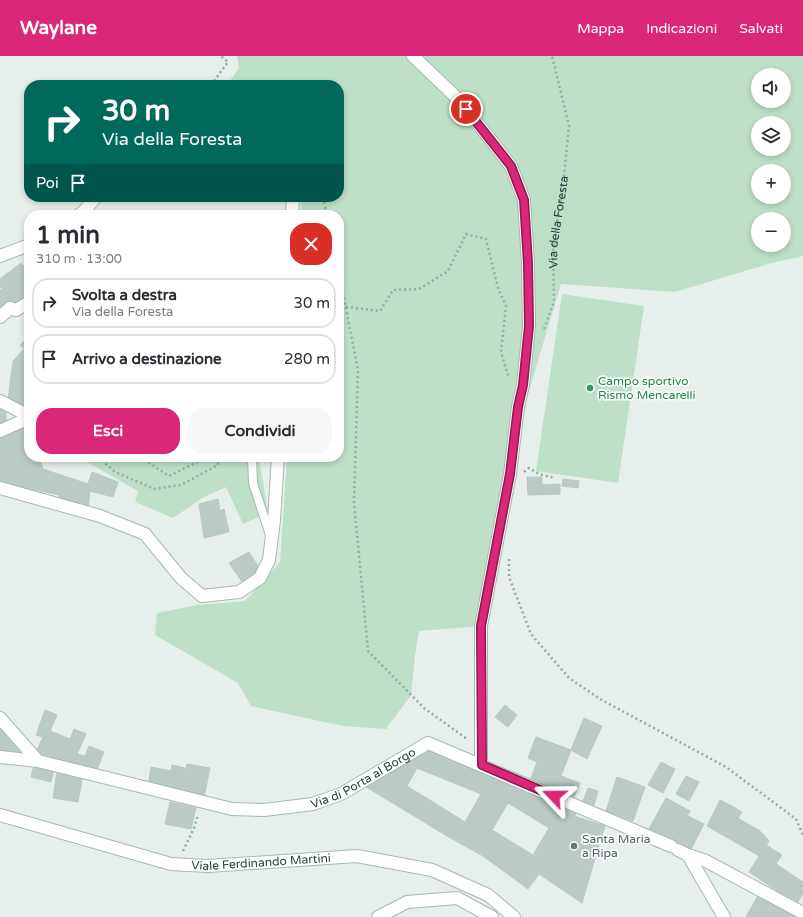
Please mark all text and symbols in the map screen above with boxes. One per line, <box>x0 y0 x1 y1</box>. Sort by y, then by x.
text: Waylane <box>20 17 97 39</box>
text: Mappa <box>577 20 624 37</box>
text: Indicazioni <box>646 20 717 37</box>
text: Salvati <box>739 20 783 37</box>
map controls <box>751 68 791 252</box>
button: sound <box>751 68 791 108</box>
pin <box>449 92 483 126</box>
text: 30 m <box>102 94 170 128</box>
icon: right <box>36 96 88 148</box>
icon: arrive <box>455 98 477 120</box>
button: layers <box>751 116 791 156</box>
text: Via della Foresta <box>102 128 242 150</box>
button: + <box>751 164 791 204</box>
icon: arrive <box>67 172 89 194</box>
text: Poi <box>36 174 59 192</box>
street label: Via della Foresta <box>546 175 571 269</box>
button: − <box>751 212 791 252</box>
text: 1 min <box>36 221 100 250</box>
button: close <box>290 223 332 265</box>
text: 310 m · 13:00 <box>36 251 122 267</box>
text: Svolta a destra <box>72 286 177 304</box>
icon: right <box>38 292 60 314</box>
text: 30 m <box>293 294 330 312</box>
text: Via della Foresta <box>72 304 173 320</box>
icon: arrive <box>38 348 60 370</box>
text: Arrivo a destinazione <box>72 350 222 368</box>
text: 280 m <box>284 350 330 368</box>
place label: Campo sportivo Rismo Mencarelli <box>598 374 696 402</box>
marker: Campo sportivo Rismo Mencarelli <box>585 383 595 393</box>
button: Esci <box>36 408 180 454</box>
button: Condividi <box>188 408 332 454</box>
street label: Via di Porta al Borgo <box>309 745 418 811</box>
position arrow <box>533 775 575 817</box>
place label: Santa Maria a Ripa <box>582 832 650 860</box>
marker: Santa Maria a Ripa <box>569 841 579 851</box>
street label: Viale Ferdinando Martini <box>191 851 331 873</box>

